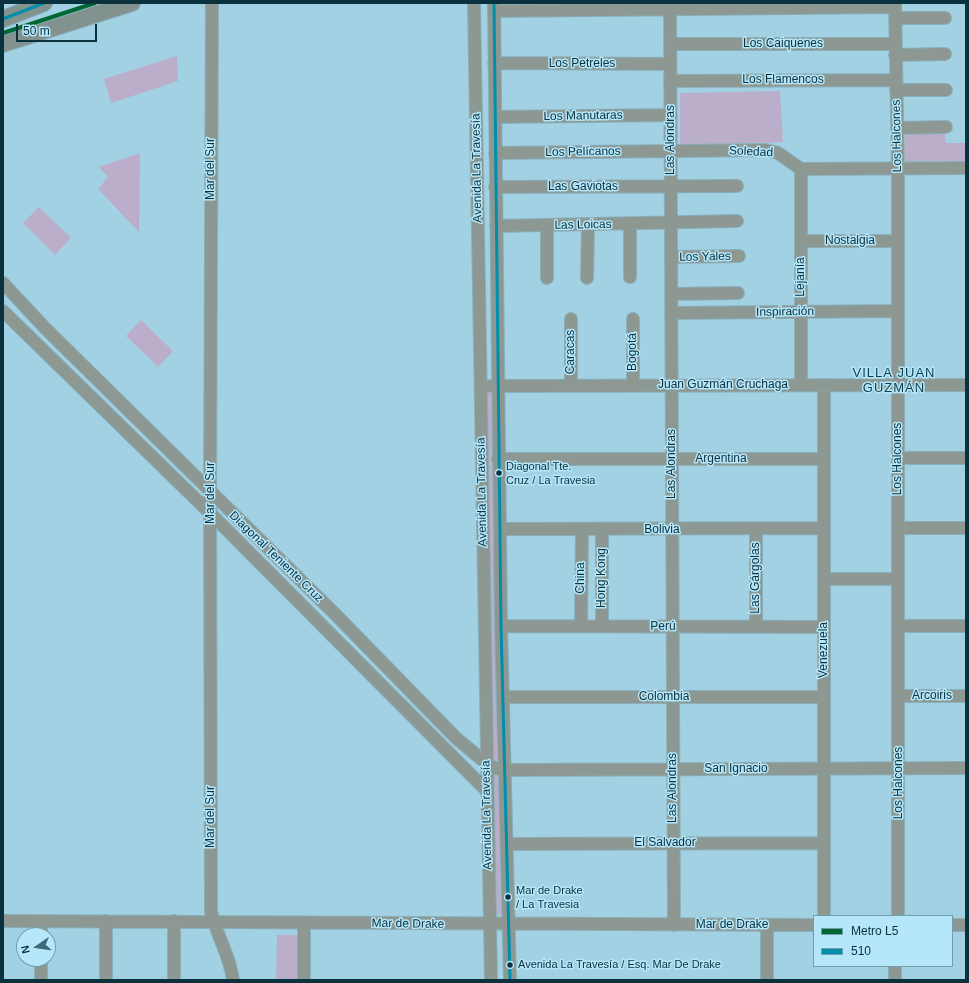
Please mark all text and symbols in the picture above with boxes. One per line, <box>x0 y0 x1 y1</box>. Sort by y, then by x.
scale bar <box>18 16 99 42</box>
text: 50 m <box>23 24 50 38</box>
street label: Los Caiquenes <box>743 37 823 51</box>
street label: Los Petreles <box>549 57 615 71</box>
street label: Los Flamencos <box>742 73 824 87</box>
street label: Los Halcones <box>889 100 905 172</box>
street label: Las Alondras <box>664 105 678 175</box>
street label: Los Manutaras <box>543 108 623 124</box>
street label: Avenida La Travesía <box>469 113 485 223</box>
street label: Mar del Sur <box>204 138 218 200</box>
street label: Los Pelícanos <box>545 144 621 160</box>
street label: Soledad <box>729 144 773 160</box>
street label: Las Gaviotas <box>548 180 618 194</box>
street label: Las Loicas <box>554 217 612 233</box>
street label: Nostalgia <box>825 234 875 248</box>
street label: Los Yales <box>679 249 731 265</box>
street label: Lejanía <box>794 257 808 297</box>
street label: Inspiración <box>756 304 814 320</box>
street label: Caracas <box>564 330 578 374</box>
street label: Bogotá <box>626 333 640 371</box>
district label: VILLA JUAN GUZMÁN <box>853 365 935 396</box>
street label: Juan Guzmán Cruchaga <box>658 378 788 392</box>
street label: Los Halcones <box>891 423 905 495</box>
street label: Las Alondras <box>665 429 679 499</box>
street label: Avenida La Travesía <box>474 437 490 547</box>
street label: Argentina <box>695 452 747 466</box>
place label: Diagonal Tte. Cruz / La Travesia <box>506 460 595 486</box>
street label: Mar del Sur <box>204 462 218 524</box>
marker: Diagonal Tte. Cruz / La Travesia <box>494 468 504 478</box>
street label: Diagonal Teniente Cruz <box>226 508 326 606</box>
street label: Bolivia <box>644 523 680 537</box>
street label: Las Gárgolas <box>749 542 763 614</box>
street label: Hong Kong <box>595 548 609 608</box>
street label: China <box>574 562 588 594</box>
street label: Perú <box>650 620 676 634</box>
street label: Venezuela <box>817 622 831 678</box>
street label: Arcoiris <box>912 689 952 703</box>
street label: Colombia <box>639 690 689 704</box>
street label: Los Halcones <box>892 747 906 819</box>
street label: Las Alondras <box>666 753 680 823</box>
street label: Avenida La Travesía <box>479 760 495 870</box>
street label: San Ignacio <box>704 762 768 776</box>
street label: Mar del Sur <box>204 786 218 848</box>
street label: El Salvador <box>634 836 696 850</box>
place label: Mar de Drake / La Travesia <box>516 884 583 910</box>
marker: Mar de Drake / La Travesia <box>503 892 513 902</box>
legend <box>813 915 953 967</box>
street label: Mar de Drake <box>372 916 444 932</box>
street label: Mar de Drake <box>696 918 768 932</box>
text: Metro L5 <box>851 924 898 938</box>
north arrow <box>16 927 56 967</box>
text: N <box>19 944 32 955</box>
text: 510 <box>851 944 871 958</box>
place label: Avenida La Travesía / Esq. Mar De Drake <box>518 958 721 972</box>
marker: Avenida La Travesía / Esq. Mar De Drake <box>505 960 515 970</box>

